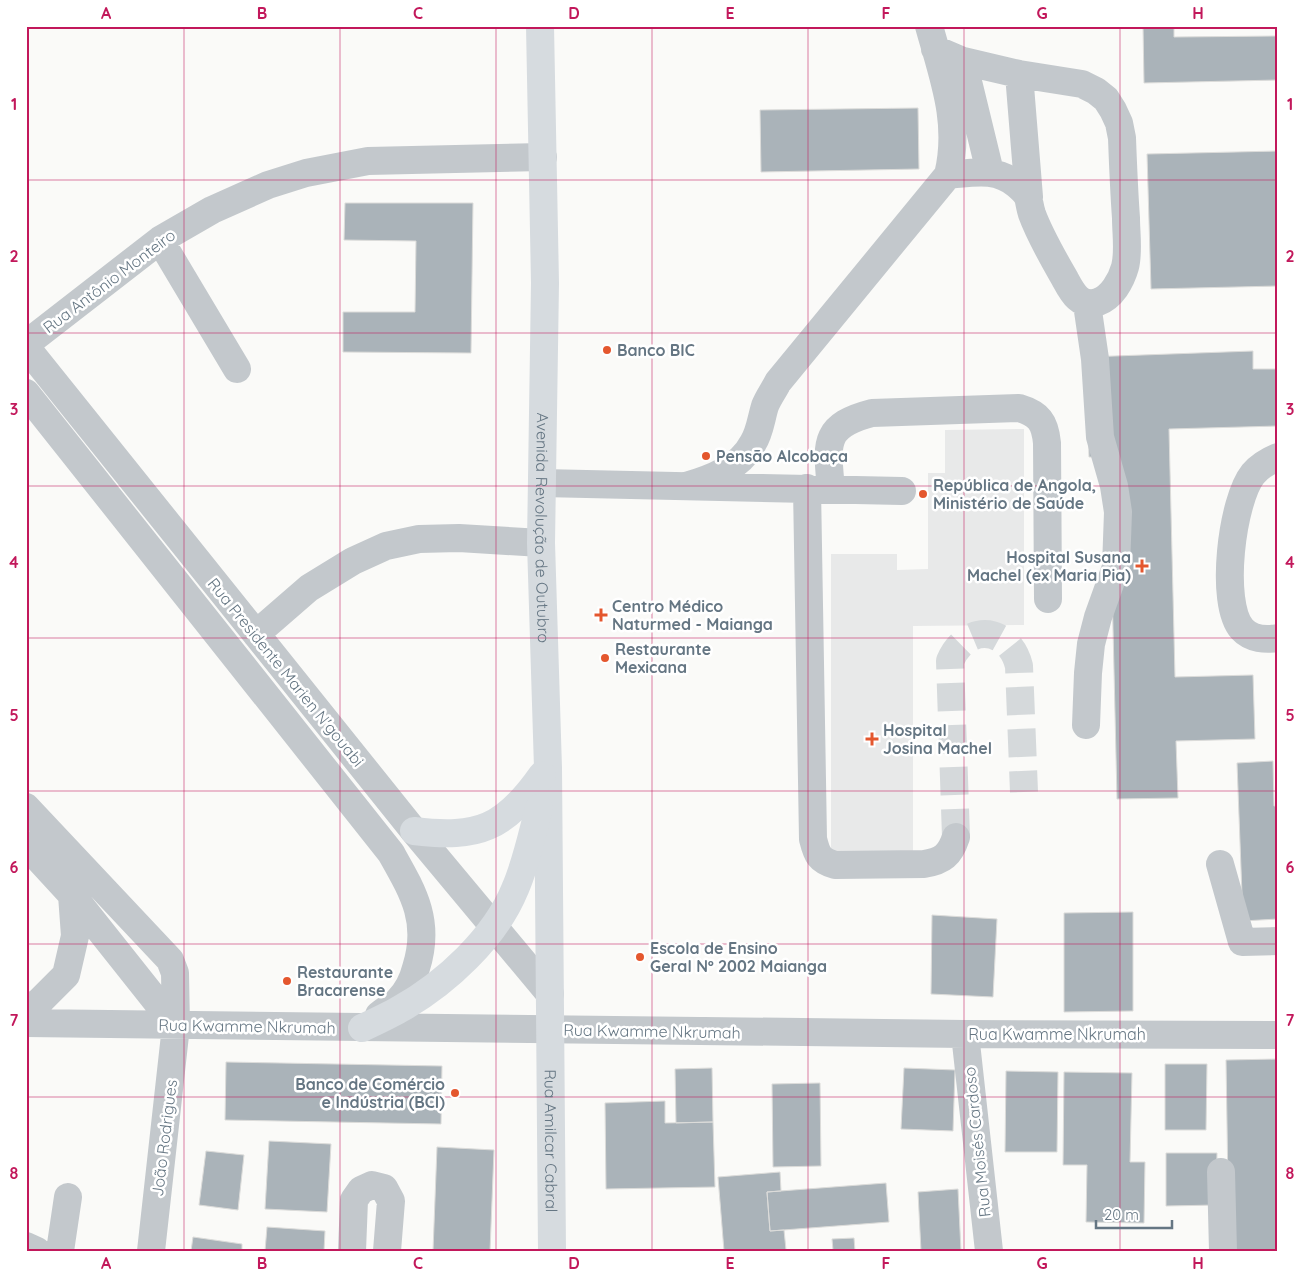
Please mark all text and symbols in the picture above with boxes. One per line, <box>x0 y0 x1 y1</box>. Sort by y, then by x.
text: A <box>101 3 112 23</box>
text: B <box>257 3 267 23</box>
text: C <box>413 3 423 23</box>
text: D <box>568 3 580 23</box>
text: E <box>725 3 735 23</box>
text: F <box>882 3 891 23</box>
text: G <box>1036 3 1048 23</box>
text: H <box>1192 3 1204 23</box>
text: 1 <box>11 94 17 114</box>
text: 1 <box>1287 94 1293 114</box>
street label: Rua Antônio Monteiro <box>39 225 179 337</box>
text: 2 <box>9 246 19 266</box>
text: 2 <box>1285 246 1295 266</box>
place label: Banco BIC <box>617 340 695 360</box>
marker: Banco BIC <box>601 344 613 356</box>
text: 3 <box>10 399 18 419</box>
text: 3 <box>1286 399 1294 419</box>
street label: Avenida Revolução de Outubro <box>531 413 554 643</box>
place label: Pensão Alcobaça <box>716 446 848 466</box>
marker: Pensão Alcobaça <box>700 450 712 462</box>
place label: República de Angola, Ministério de Saúde <box>933 475 1096 513</box>
marker: República de Angola, Ministério de Saúde <box>917 488 929 500</box>
place label: Hospital Susana Machel (ex Maria Pia) <box>967 547 1131 585</box>
text: 4 <box>9 552 19 572</box>
text: 4 <box>1285 552 1295 572</box>
marker: Hospital Susana Machel (ex Maria Pia) <box>1135 559 1149 573</box>
street label: Rua Presidente Marien N'gouabi <box>204 574 368 770</box>
place label: Centro Médico Naturmed - Maianga <box>612 596 773 634</box>
marker: Centro Médico Naturmed - Maianga <box>594 608 608 622</box>
place label: Restaurante Mexicana <box>615 639 711 677</box>
marker: Restaurante Mexicana <box>599 652 611 664</box>
text: 5 <box>9 705 19 725</box>
text: 5 <box>1285 705 1295 725</box>
place label: Hospital Josina Machel <box>883 720 992 758</box>
marker: Hospital Josina Machel <box>865 732 879 746</box>
text: 6 <box>10 857 19 877</box>
text: 6 <box>1286 857 1295 877</box>
place label: Escola de Ensino Geral Nº 2002 Maianga <box>650 938 827 976</box>
marker: Escola de Ensino Geral Nº 2002 Maianga <box>634 951 646 963</box>
place label: Restaurante Bracarense <box>297 962 393 1000</box>
marker: Restaurante Bracarense <box>281 975 293 987</box>
text: 7 <box>10 1010 19 1030</box>
text: 7 <box>1286 1010 1295 1030</box>
street label: Rua Kwamme Nkrumah <box>158 1014 336 1038</box>
street label: Rua Kwamme Nkrumah <box>563 1019 741 1043</box>
street label: Rua Kwamme Nkrumah <box>968 1024 1146 1044</box>
street label: Rua Moisés Cardoso <box>959 1066 995 1218</box>
street label: Rua Amilcar Cabral <box>540 1069 562 1213</box>
place label: Banco de Comércio e Indústria (BCI) <box>295 1074 445 1112</box>
street label: João Rodrigues <box>147 1078 181 1198</box>
marker: Banco de Comércio e Indústria (BCI) <box>449 1087 461 1099</box>
text: 8 <box>10 1163 19 1183</box>
text: 8 <box>1286 1163 1295 1183</box>
scale bar <box>1096 1197 1173 1229</box>
text: 20 m <box>1104 1205 1139 1224</box>
text: A <box>101 1253 112 1273</box>
text: B <box>257 1253 267 1273</box>
text: C <box>413 1253 423 1273</box>
text: D <box>568 1253 580 1273</box>
text: E <box>725 1253 735 1273</box>
text: F <box>882 1253 891 1273</box>
text: G <box>1036 1253 1048 1273</box>
text: H <box>1192 1253 1204 1273</box>

